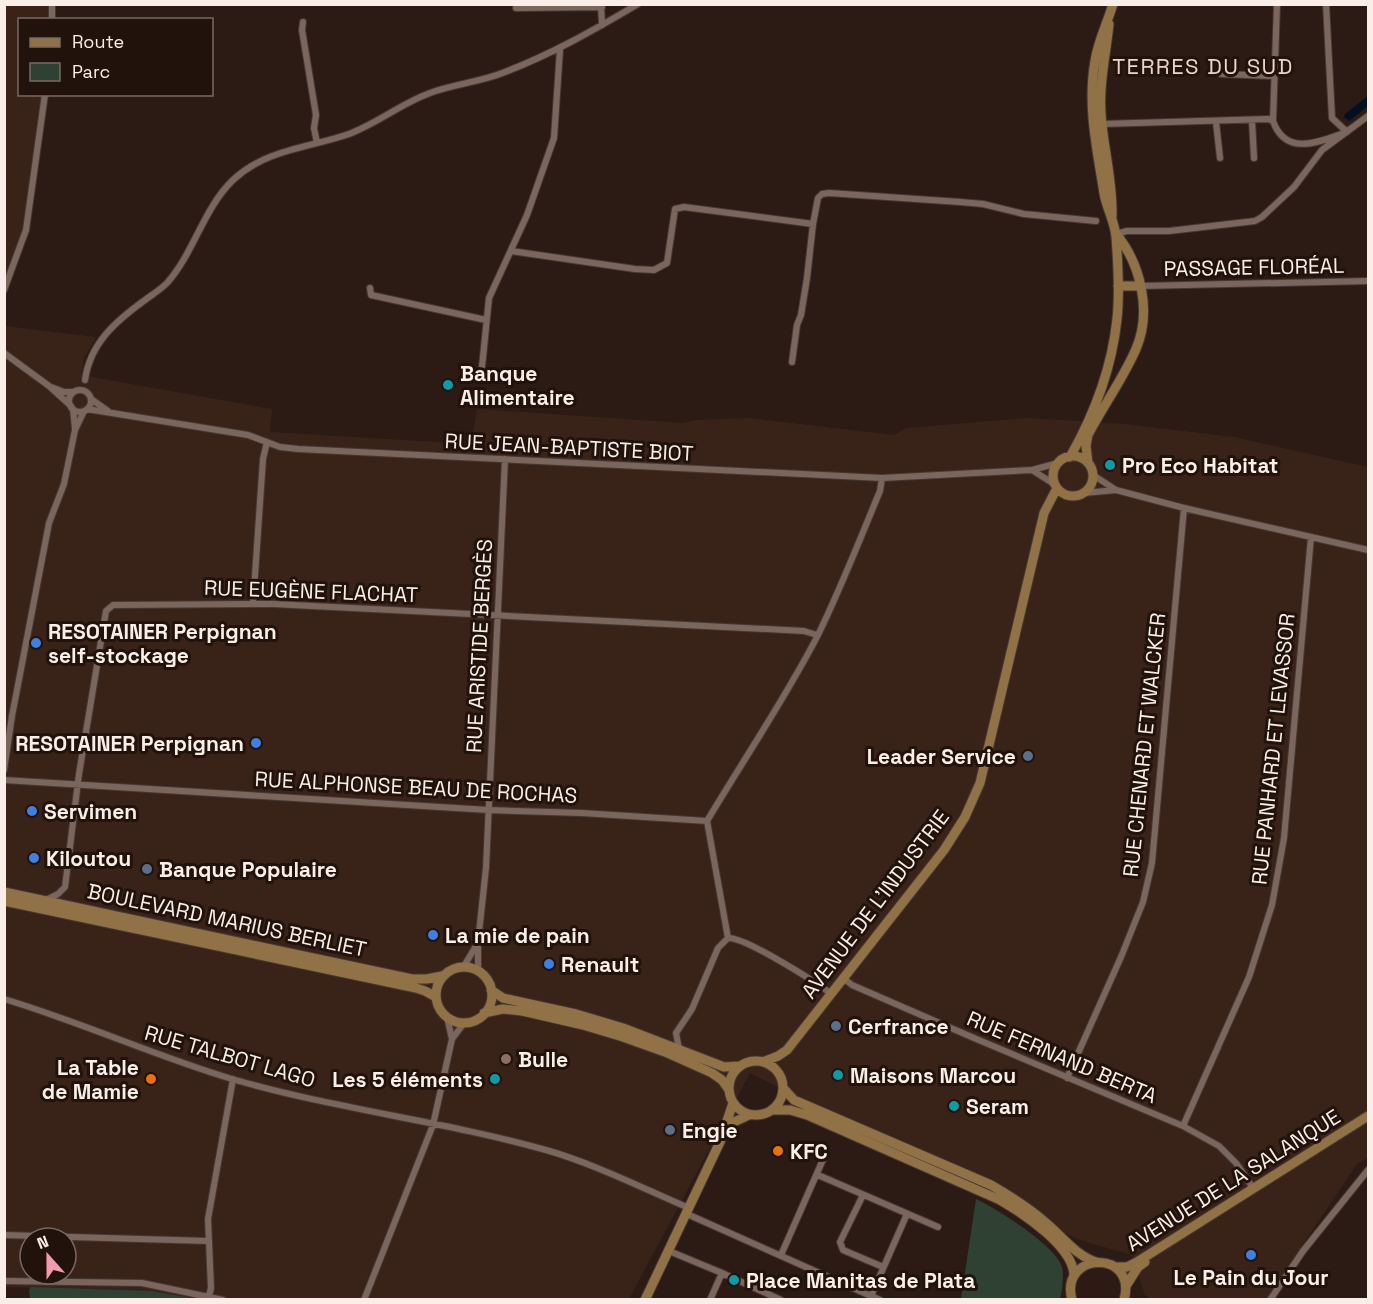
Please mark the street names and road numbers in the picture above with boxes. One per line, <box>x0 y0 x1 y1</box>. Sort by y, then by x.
street label: PASSAGE FLORÉAL <box>1163 252 1345 282</box>
street label: RUE JEAN-BAPTISTE BIOT <box>444 427 694 467</box>
street label: RUE ARISTIDE BERGÈS <box>460 538 498 754</box>
street label: RUE EUGÈNE FLACHAT <box>203 574 419 608</box>
street label: RUE CHENARD ET WALCKER <box>1117 611 1171 879</box>
street label: RUE PANHARD ET LEVASSOR <box>1245 612 1301 886</box>
street label: RUE ALPHONSE BEAU DE ROCHAS <box>254 765 578 809</box>
street label: AVENUE DE L'INDUSTRIE <box>795 804 955 1004</box>
street label: BOULEVARD MARIUS BERLIET <box>85 877 369 963</box>
street label: RUE FERNAND BERTA <box>963 1005 1161 1109</box>
street label: RUE TALBOT LAGO <box>142 1019 318 1093</box>
street label: AVENUE DE LA SALANQUE <box>1121 1103 1345 1257</box>

